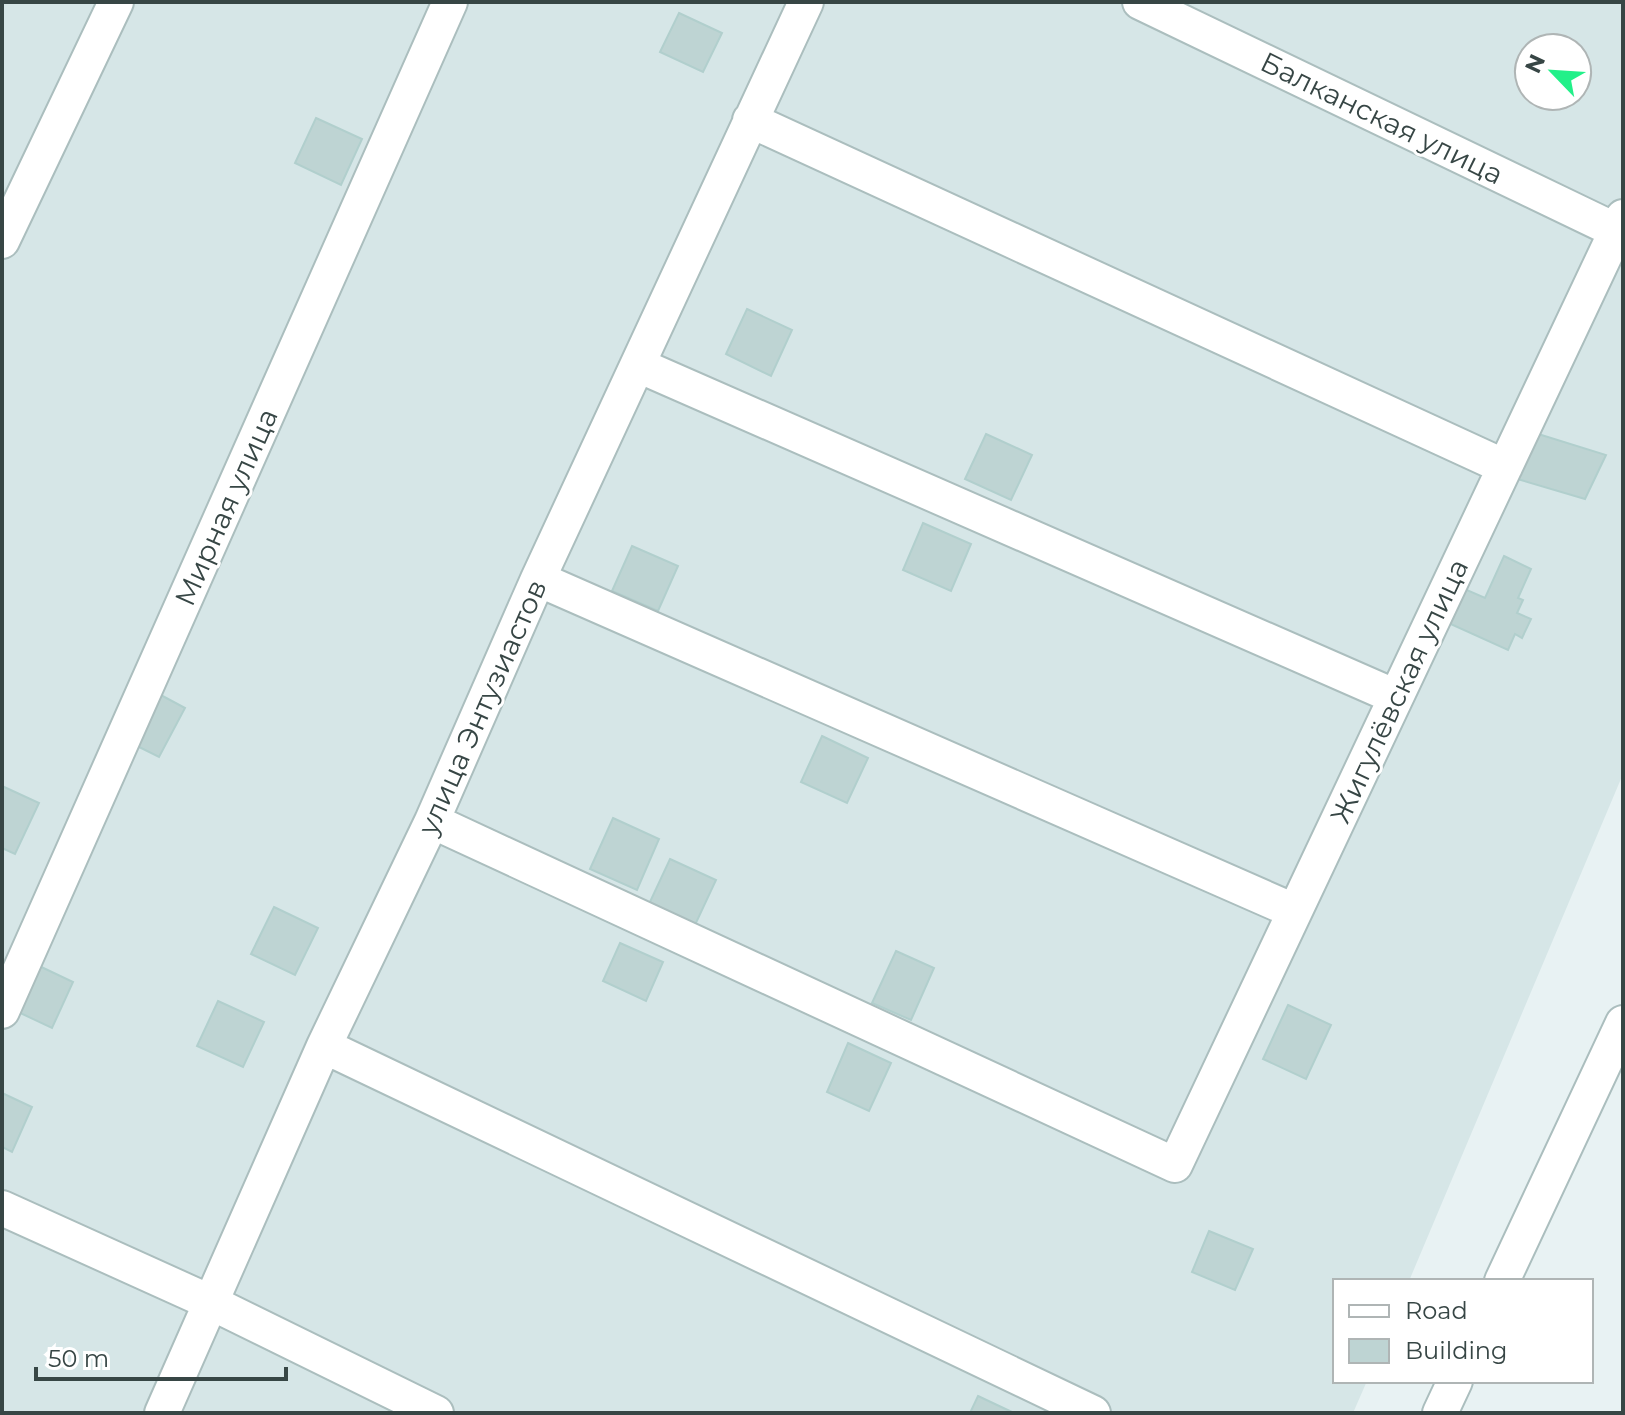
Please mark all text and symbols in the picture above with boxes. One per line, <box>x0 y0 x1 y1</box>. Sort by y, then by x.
north arrow <box>1513 32 1593 112</box>
street label: Балканская улица <box>1255 45 1509 191</box>
text: N <box>1519 50 1551 78</box>
street label: Мирная улица <box>167 403 285 611</box>
street label: Жигулёвская улица <box>1323 554 1475 828</box>
street label: улица Энтузиастов <box>410 574 554 841</box>
legend <box>1333 1279 1593 1383</box>
text: Road <box>1405 1296 1468 1325</box>
scale bar <box>36 1331 286 1381</box>
text: Building <box>1405 1336 1508 1365</box>
text: 50 m <box>48 1344 109 1373</box>

